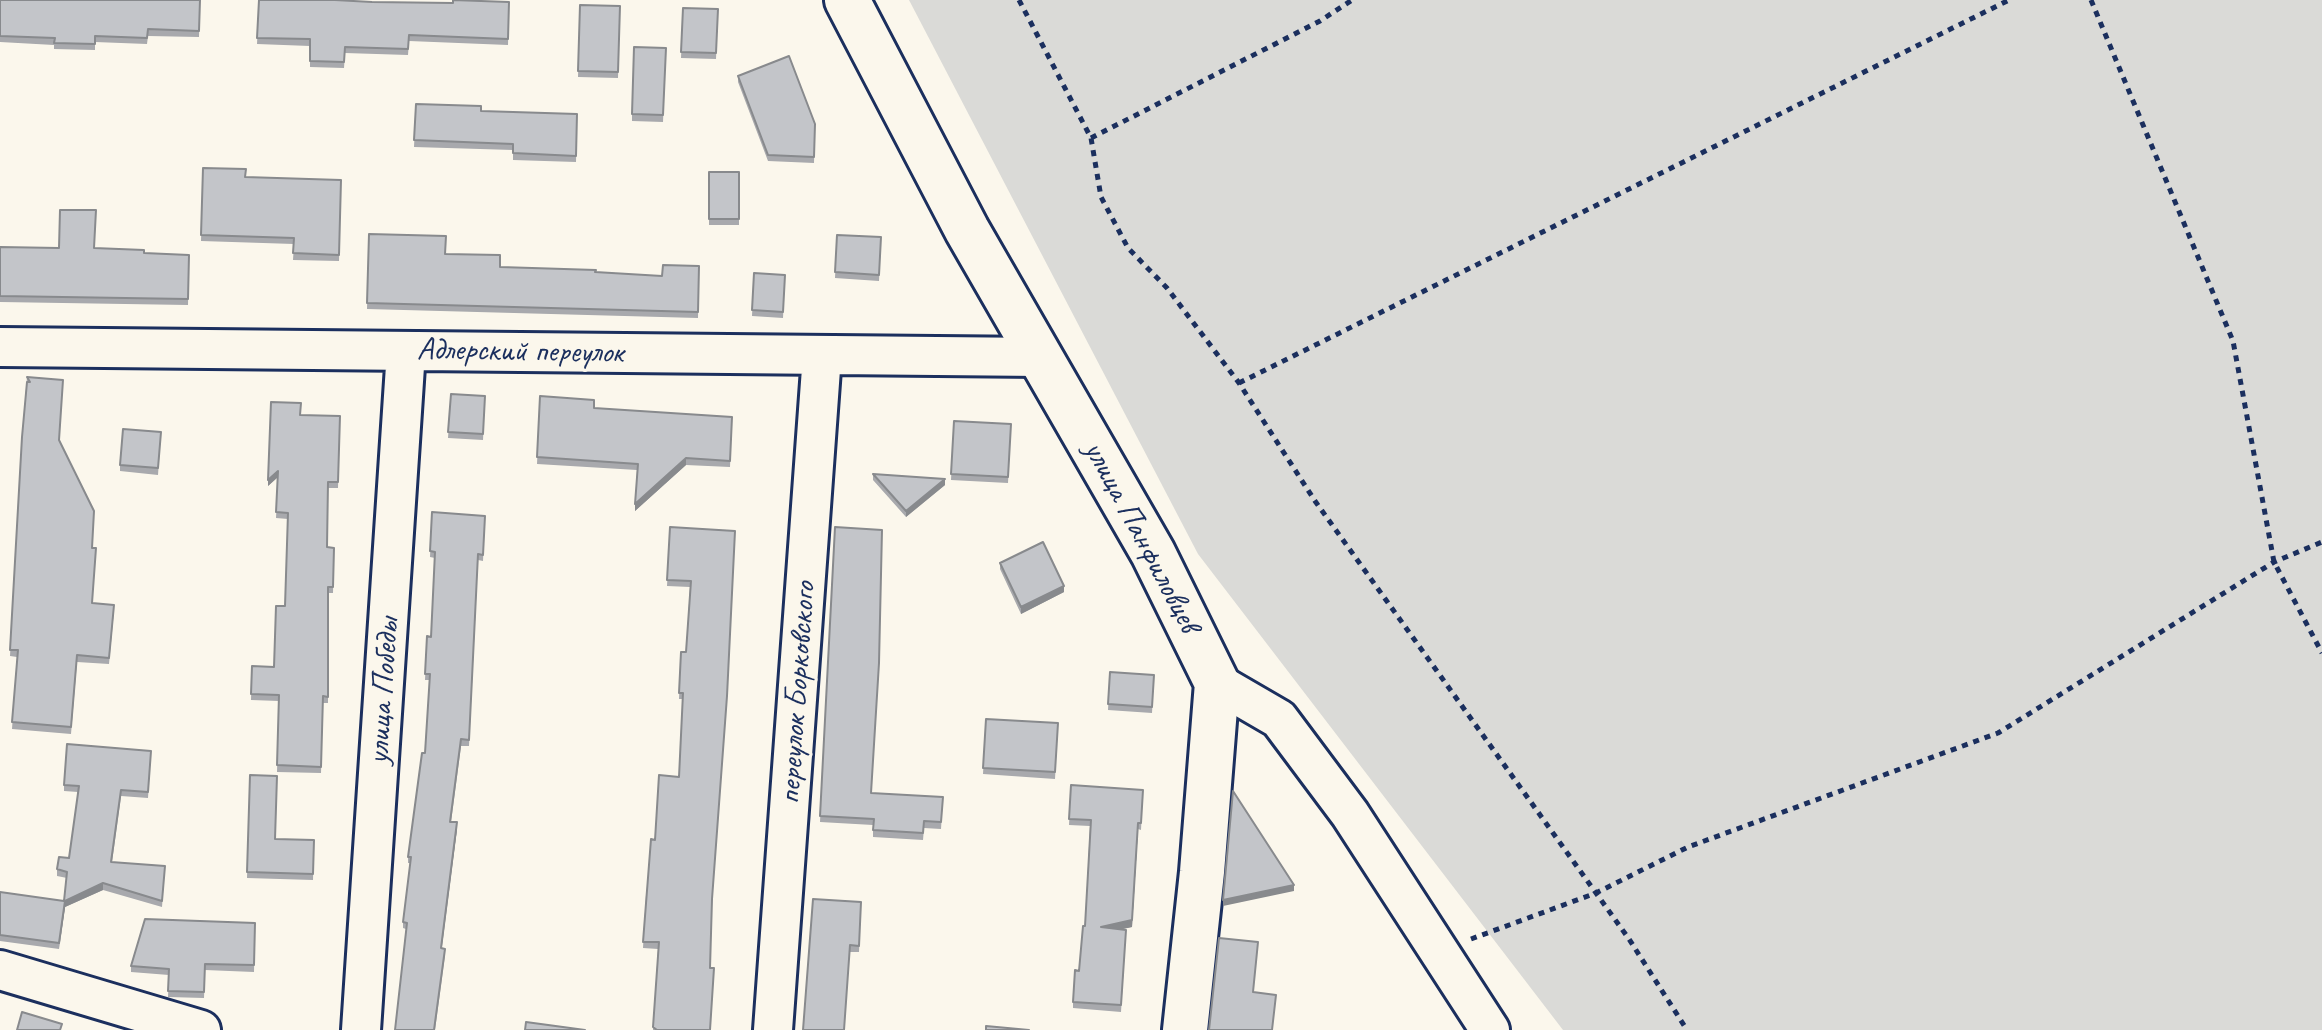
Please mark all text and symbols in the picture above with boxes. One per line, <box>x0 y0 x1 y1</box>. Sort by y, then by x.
street label: Адлерский переулок <box>416 331 624 373</box>
street label: улица Панфиловцев <box>1075 435 1207 639</box>
street label: переулок Борковского <box>771 580 825 806</box>
street label: улица Победы <box>360 616 408 766</box>

